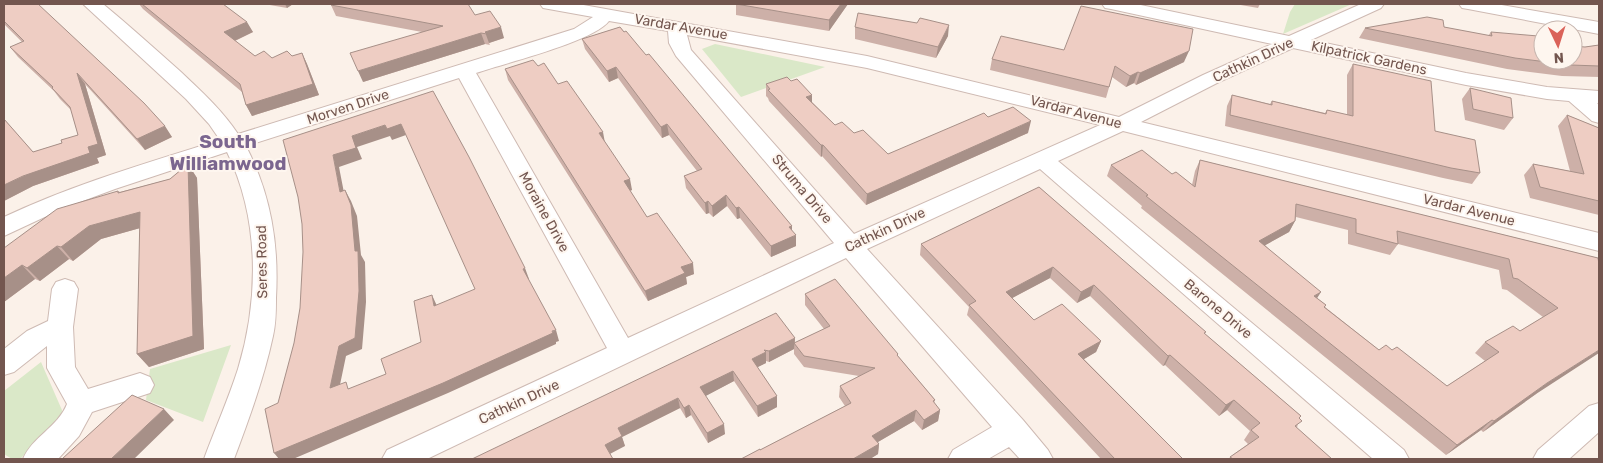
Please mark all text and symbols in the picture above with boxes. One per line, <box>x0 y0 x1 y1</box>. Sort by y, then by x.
street label: Vardar Avenue <box>633 10 729 44</box>
north arrow <box>1533 20 1583 70</box>
street label: Cathkin Drive <box>1210 34 1296 86</box>
street label: Kilpatrick Gardens <box>1310 37 1428 79</box>
text: N <box>1553 49 1564 66</box>
street label: Morven Drive <box>305 86 391 128</box>
street label: Vardar Avenue <box>1028 92 1124 132</box>
district label: South Williamwood <box>170 130 286 175</box>
street label: Struma Drive <box>768 151 836 227</box>
street label: Moraine Drive <box>515 169 573 255</box>
street label: Vardar Avenue <box>1421 190 1517 230</box>
street label: Cathkin Drive <box>842 204 928 256</box>
street label: Seres Road <box>253 225 271 299</box>
street label: Barone Drive <box>1180 276 1256 343</box>
street label: Cathkin Drive <box>476 376 562 428</box>

